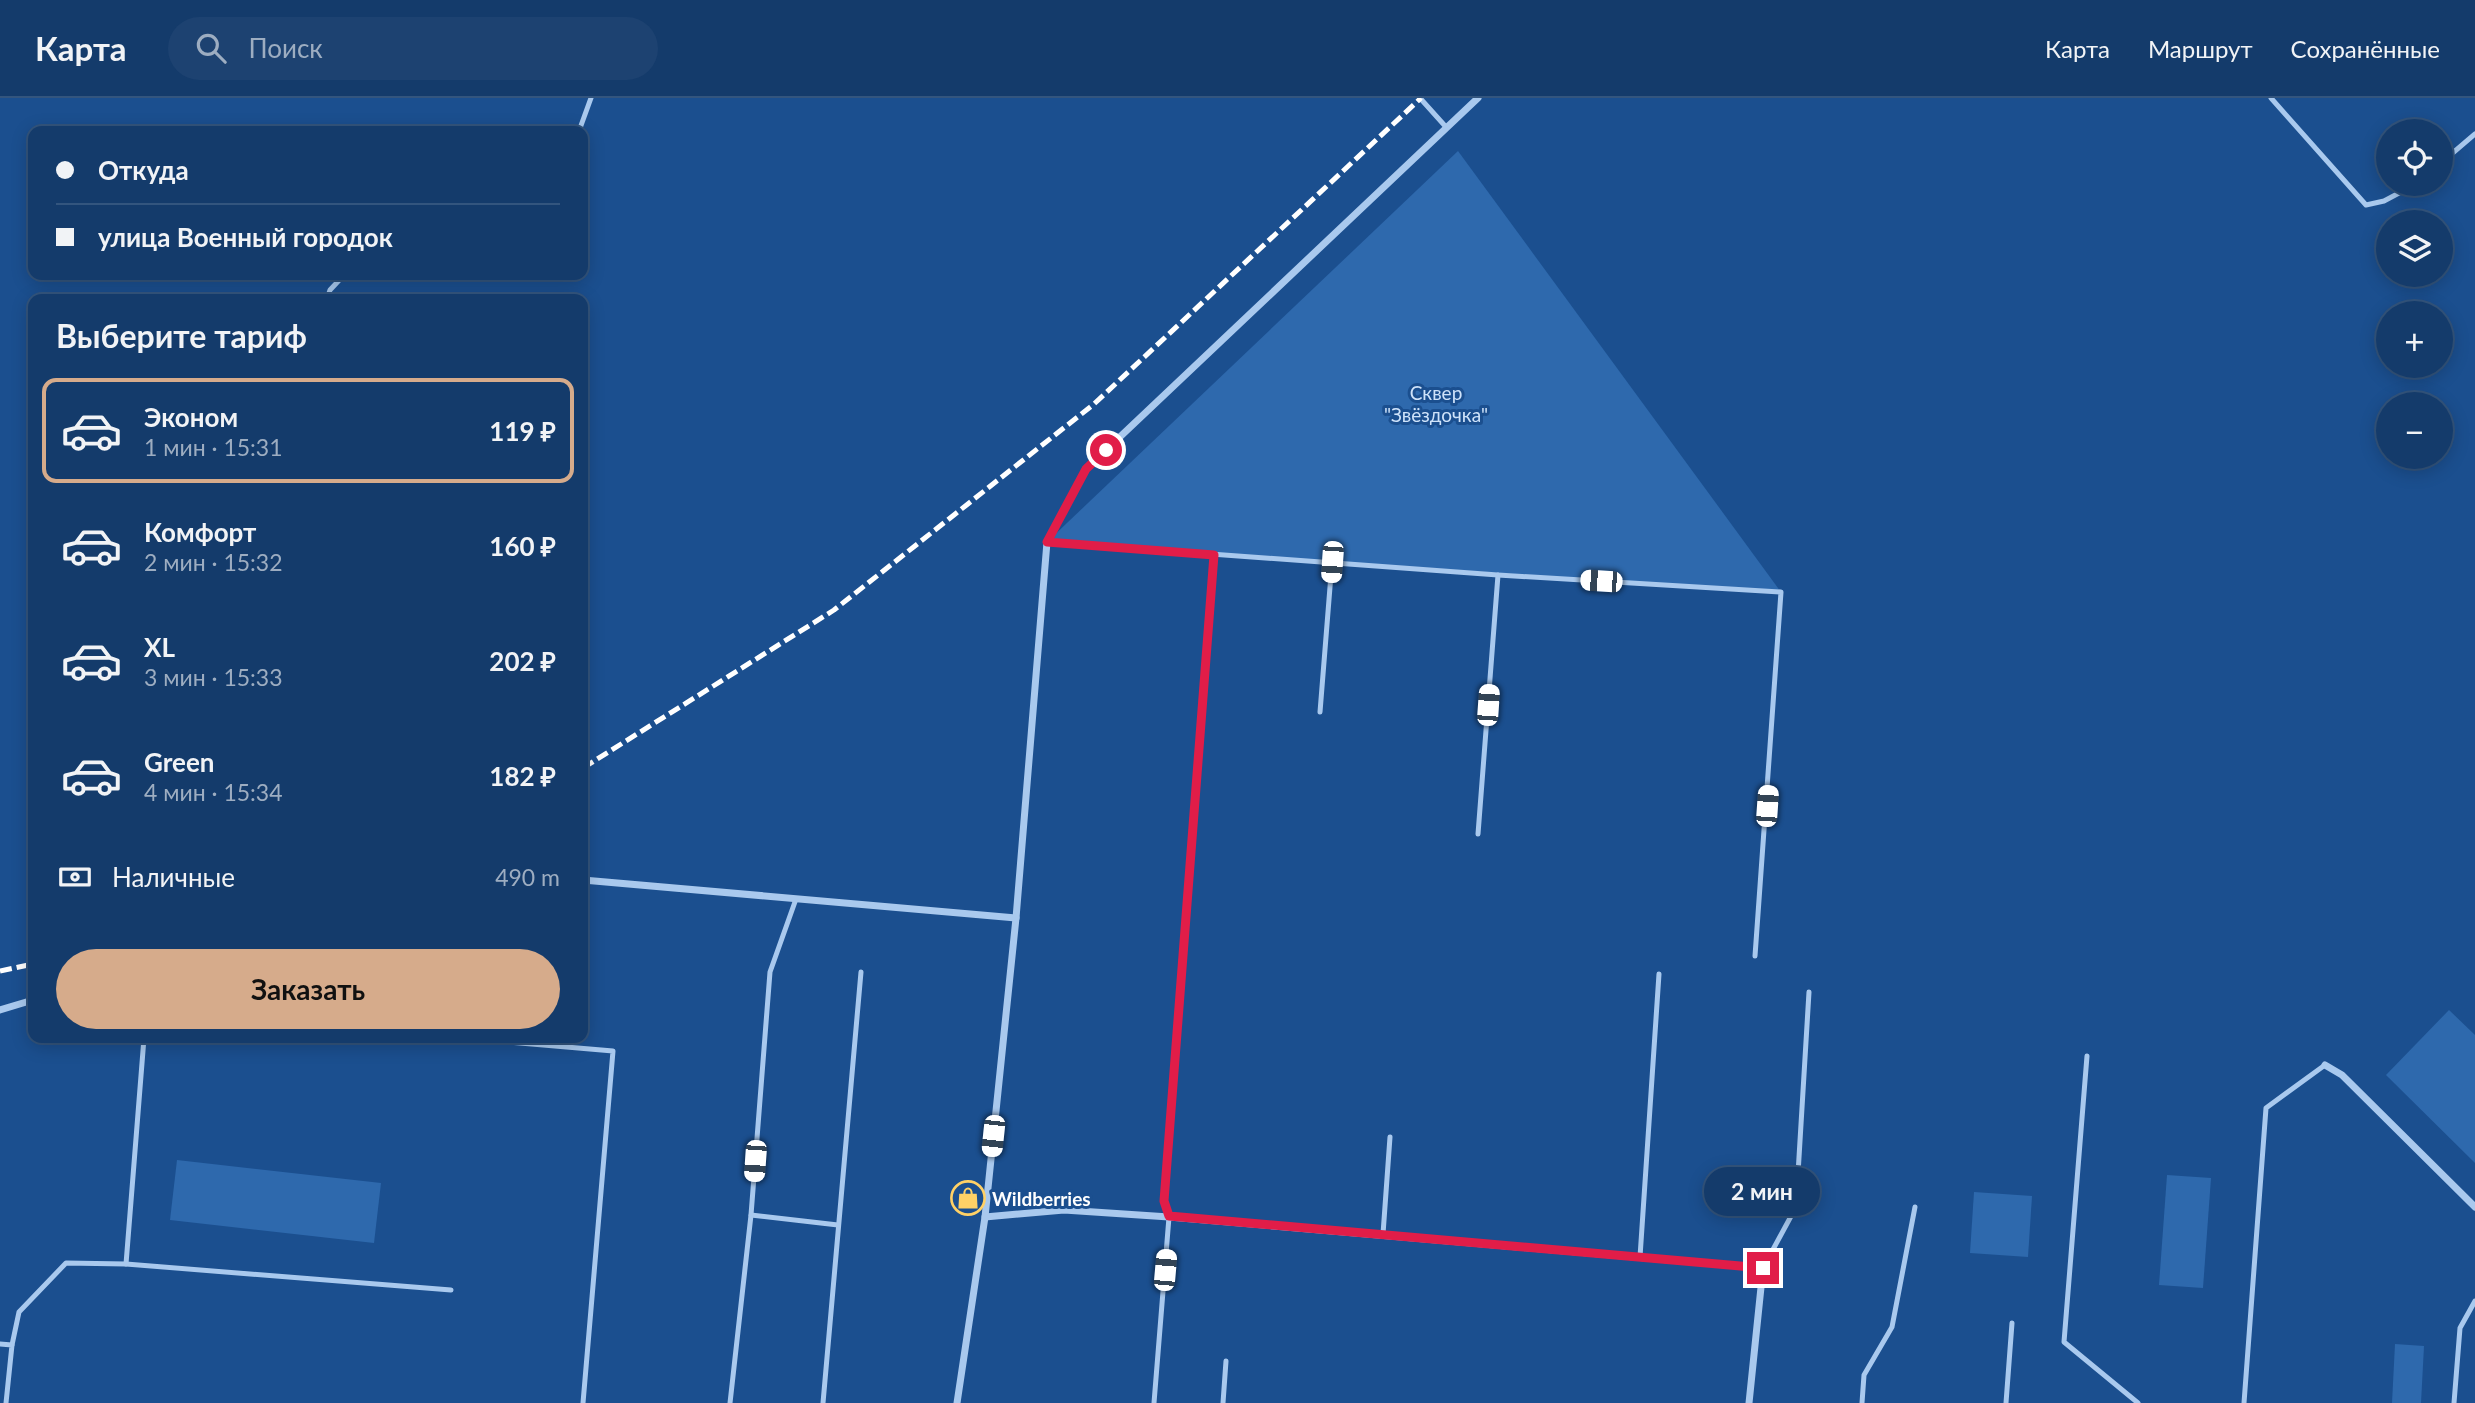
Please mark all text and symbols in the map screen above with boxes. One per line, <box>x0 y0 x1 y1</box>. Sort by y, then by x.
search box <box>168 17 658 80</box>
text: Карта <box>35 28 126 68</box>
icon: search <box>192 29 230 67</box>
text: Поиск <box>248 32 323 64</box>
text: Карта <box>2045 34 2110 63</box>
text: Маршрут <box>2148 34 2253 63</box>
text: Сохранённые <box>2291 34 2440 63</box>
map controls <box>2376 119 2453 469</box>
button: locate <box>2376 119 2453 196</box>
text: Откуда <box>98 154 189 186</box>
button: layers <box>2376 210 2453 287</box>
text: улица Военный городок <box>98 221 393 253</box>
button: + <box>2376 301 2453 378</box>
text: Выберите тариф <box>56 316 307 355</box>
park label: Сквер "Звёздочка" <box>1384 381 1488 426</box>
button: − <box>2376 392 2453 469</box>
icon: car <box>60 399 123 462</box>
text: Эконом <box>144 401 238 433</box>
text: 119 ₽ <box>489 415 556 447</box>
text: 1 мин · 15:31 <box>144 433 283 461</box>
route start <box>1090 434 1122 466</box>
icon: car <box>60 514 123 577</box>
text: Комфорт <box>144 516 256 548</box>
text: 160 ₽ <box>489 530 556 562</box>
car <box>1321 540 1344 584</box>
text: 2 мин · 15:32 <box>144 548 283 576</box>
car <box>1580 569 1623 593</box>
icon: car <box>60 629 123 692</box>
text: XL <box>144 631 175 663</box>
text: 202 ₽ <box>489 645 556 677</box>
text: 3 мин · 15:33 <box>144 663 283 691</box>
car <box>1477 683 1500 727</box>
icon: car <box>60 744 123 807</box>
text: Green <box>144 746 214 778</box>
text: 182 ₽ <box>489 760 556 792</box>
text: 4 мин · 15:34 <box>144 778 283 806</box>
car <box>1756 784 1779 828</box>
icon: cash <box>56 858 94 896</box>
text: Наличные <box>112 861 235 893</box>
text: 490 m <box>495 863 560 891</box>
button: Заказать <box>56 949 560 1029</box>
car <box>981 1114 1006 1158</box>
car <box>744 1139 767 1183</box>
callout: 2 мин <box>1705 1166 1821 1216</box>
text: 2 мин <box>1731 1177 1793 1205</box>
shop icon: Wildberries <box>949 1179 987 1217</box>
place label: Wildberries <box>992 1187 1091 1210</box>
car <box>1153 1248 1178 1292</box>
route end <box>1747 1252 1779 1284</box>

